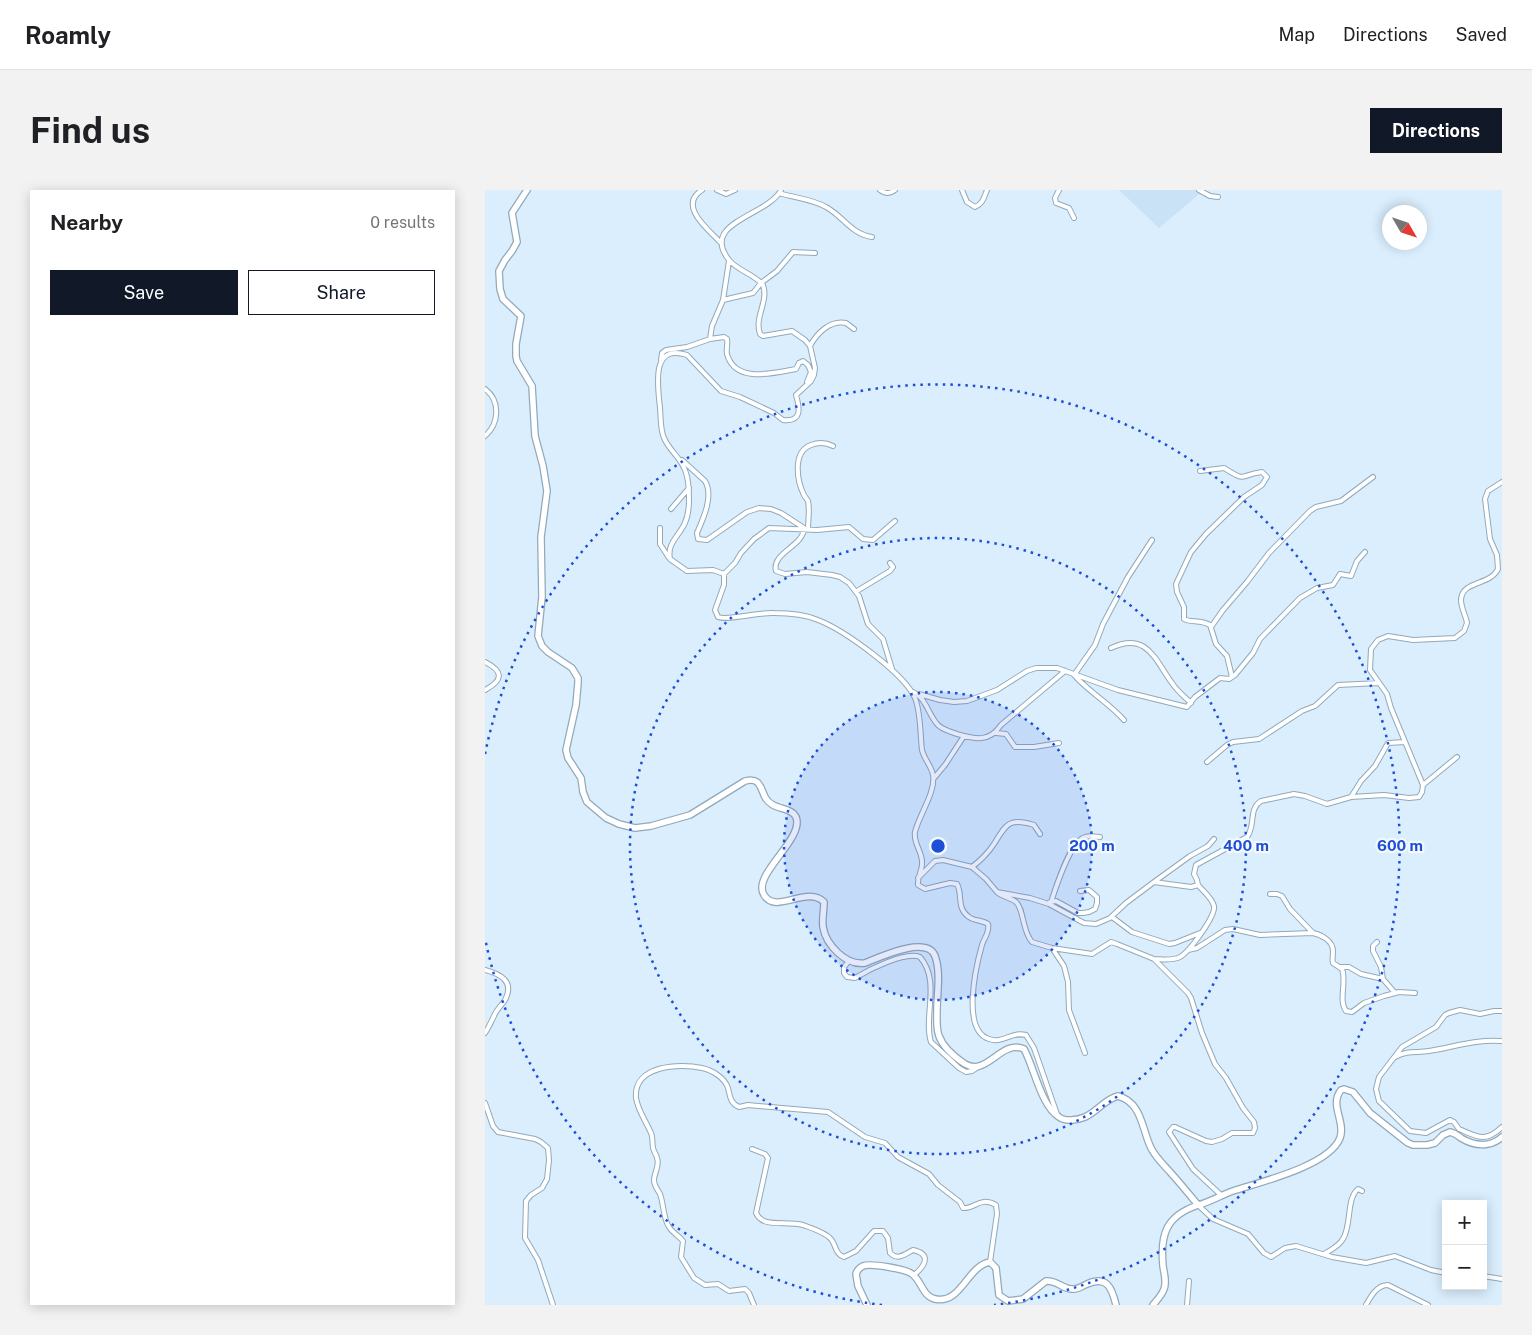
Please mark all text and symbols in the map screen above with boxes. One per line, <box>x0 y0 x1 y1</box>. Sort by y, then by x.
text: Roamly <box>25 21 111 49</box>
text: Map <box>1278 24 1315 45</box>
text: Directions <box>1343 24 1428 45</box>
text: Saved <box>1456 24 1507 45</box>
button: Directions <box>1370 108 1502 153</box>
text: Find us <box>30 110 150 151</box>
north arrow <box>1382 205 1427 250</box>
text: Nearby <box>50 210 123 235</box>
text: 0 results <box>370 213 435 232</box>
button: Save <box>50 270 238 315</box>
button: Share <box>248 270 435 315</box>
centre of rings <box>929 837 947 855</box>
text: 200 m <box>1069 837 1115 854</box>
text: 400 m <box>1223 837 1269 854</box>
text: 600 m <box>1377 837 1423 854</box>
map controls <box>1442 1200 1487 1290</box>
button: + <box>1442 1200 1487 1245</box>
button: − <box>1442 1245 1487 1290</box>

